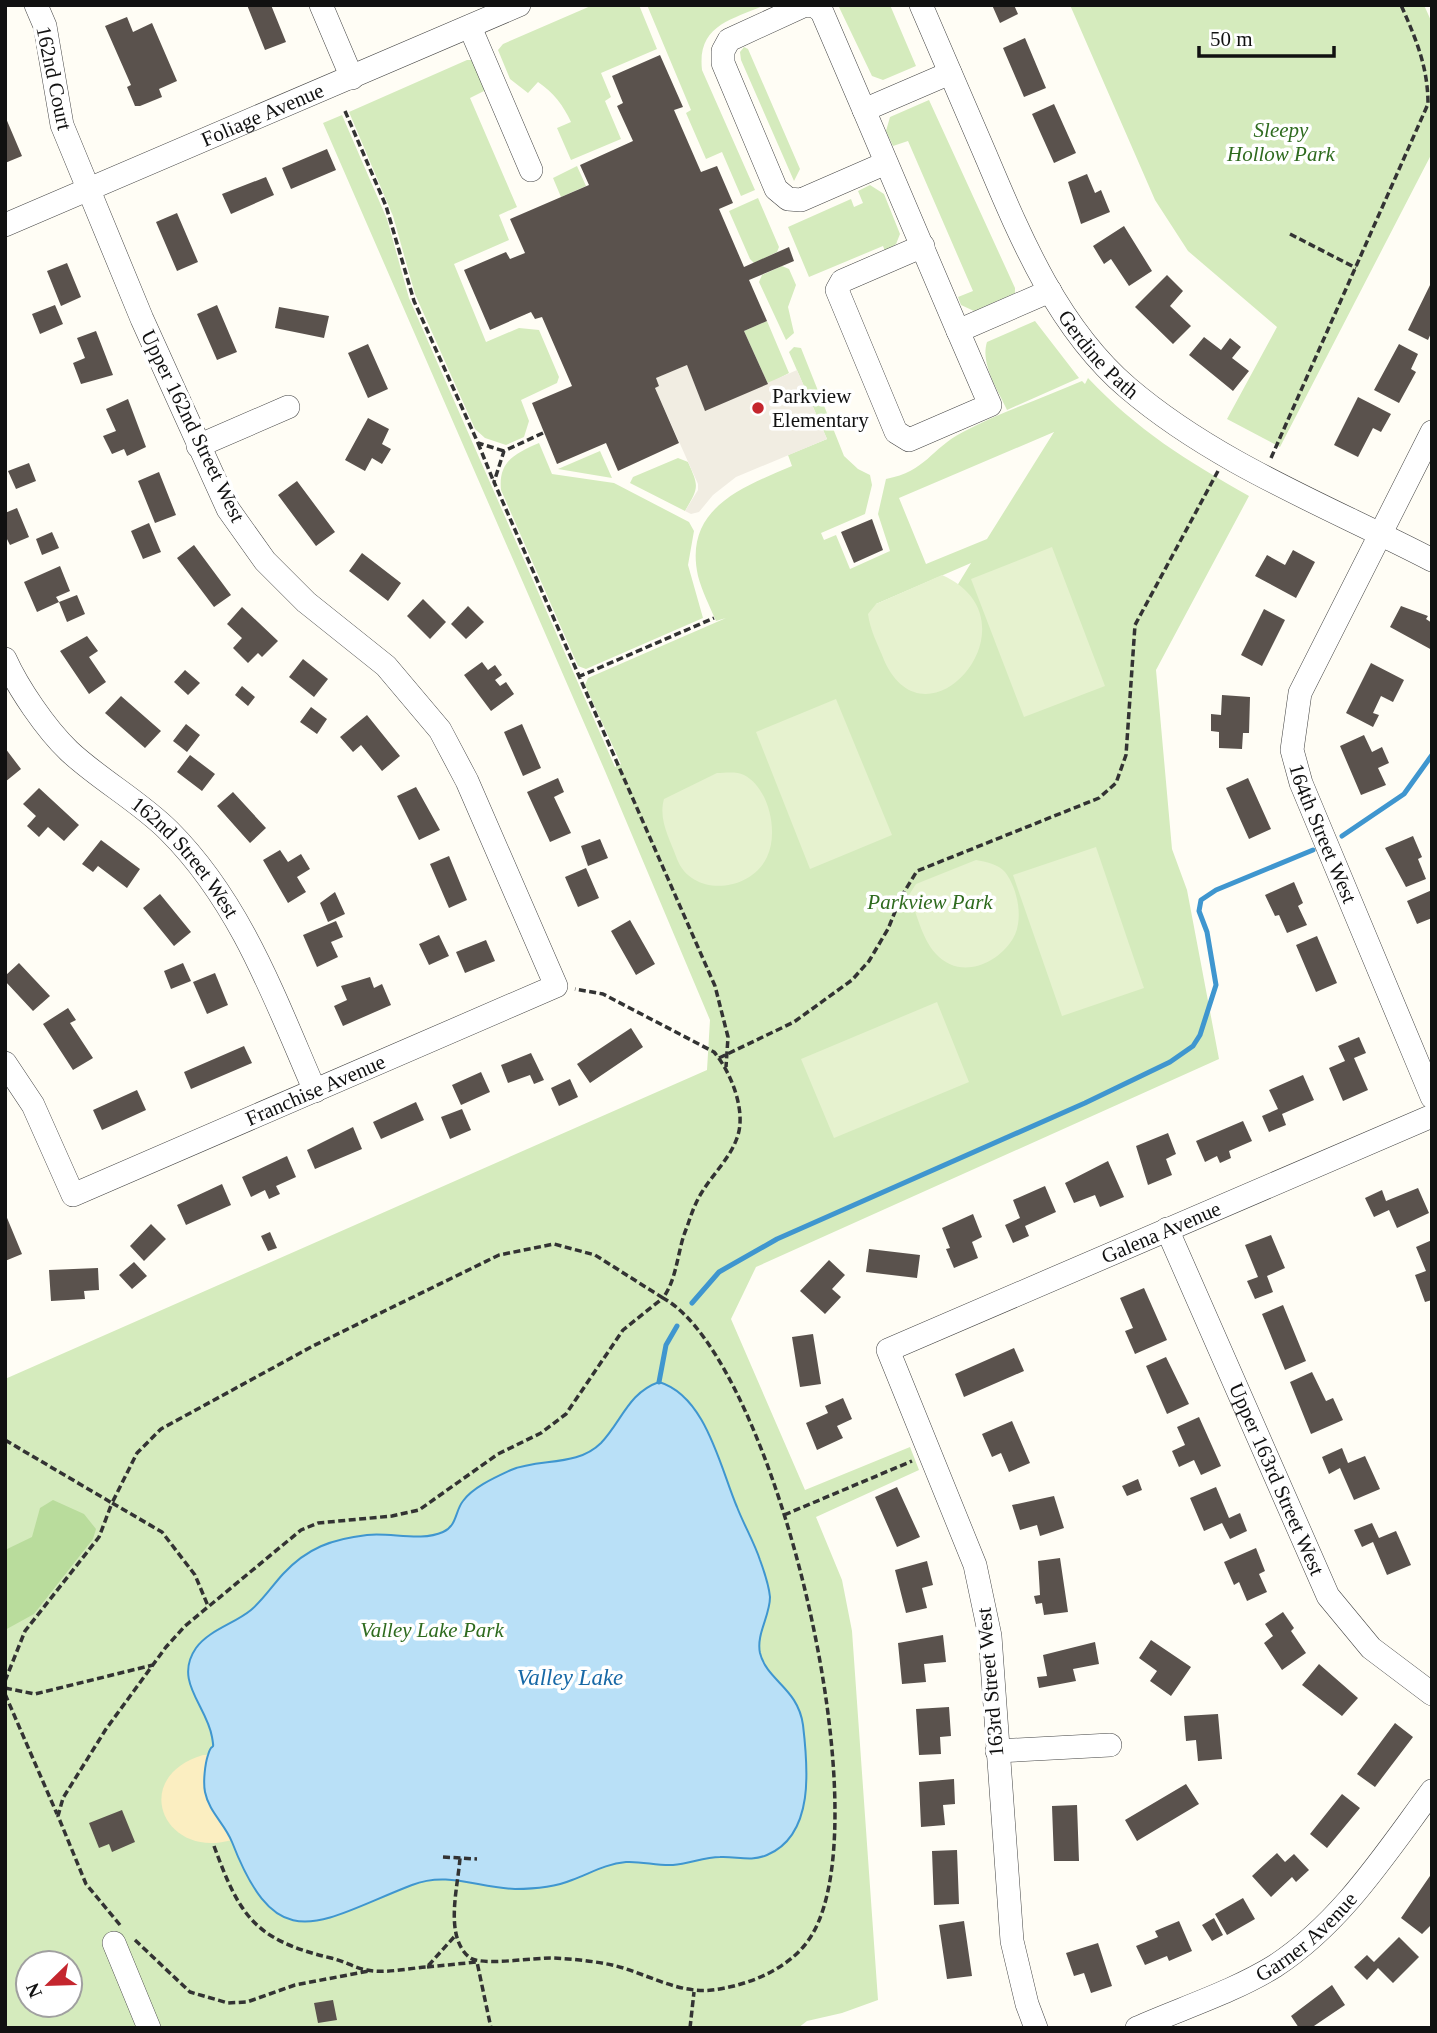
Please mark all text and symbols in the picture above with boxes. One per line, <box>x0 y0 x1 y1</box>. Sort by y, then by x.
scale bar <box>1199 14 1334 58</box>
street label: 162nd Court <box>31 24 77 132</box>
text: 50 m <box>1210 27 1253 51</box>
street label: Foliage Avenue <box>198 78 327 152</box>
park label: Sleepy Hollow Park <box>1226 118 1336 166</box>
street label: Gerdine Path <box>1053 306 1144 404</box>
street label: Upper 162nd Street West <box>136 326 250 526</box>
place label: Parkview Elementary <box>772 384 869 432</box>
marker: Parkview Elementary <box>750 400 766 416</box>
street label: 164th Street West <box>1284 761 1362 907</box>
street label: 162nd Street West <box>126 792 244 922</box>
park label: Parkview Park <box>866 890 993 914</box>
street label: Franchise Avenue <box>242 1049 389 1131</box>
street label: Galena Avenue <box>1098 1196 1224 1269</box>
street label: Upper 163rd Street West <box>1224 1379 1329 1579</box>
street label: 163rd Street West <box>972 1606 1008 1758</box>
park label: Valley Lake Park <box>360 1618 504 1642</box>
water label: Valley Lake <box>517 1665 623 1690</box>
street label: Garner Avenue <box>1251 1887 1362 1987</box>
north arrow <box>14 1949 84 2019</box>
text: N <box>21 1980 46 2001</box>

